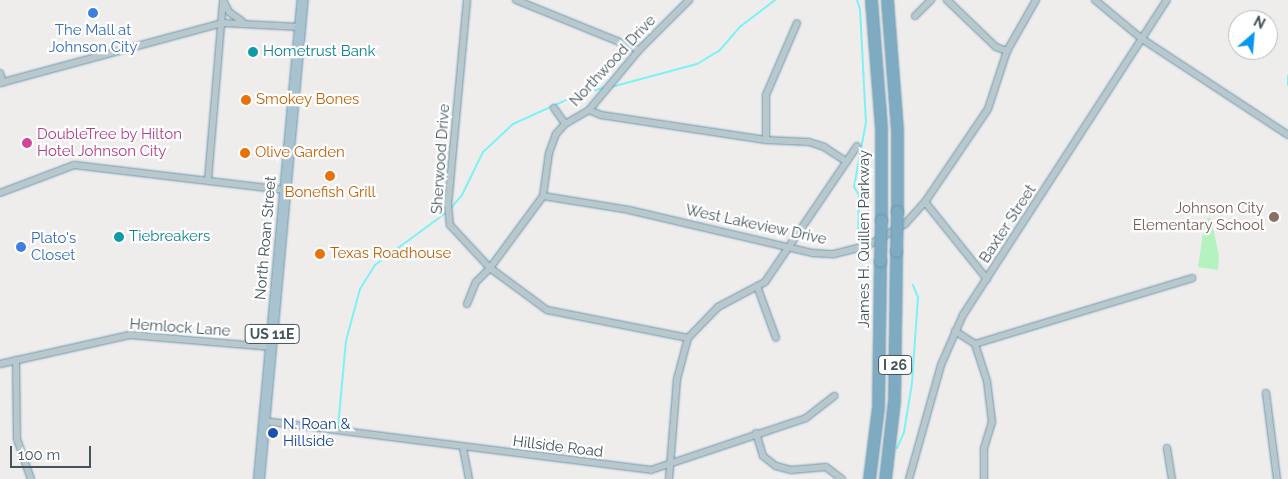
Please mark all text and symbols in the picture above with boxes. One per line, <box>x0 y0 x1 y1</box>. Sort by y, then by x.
marker: The Mall at Johnson City <box>87 7 99 19</box>
north arrow <box>1228 10 1278 60</box>
street label: Northwood Drive <box>566 12 660 110</box>
text: N <box>1251 13 1268 32</box>
place label: The Mall at Johnson City <box>49 21 137 56</box>
place label: Hometrust Bank <box>263 43 376 61</box>
marker: Hometrust Bank <box>247 46 259 58</box>
place label: Smokey Bones <box>256 91 360 109</box>
marker: Smokey Bones <box>240 94 252 106</box>
street label: Sherwood Drive <box>428 103 454 215</box>
place label: DoubleTree by Hilton Hotel Johnson City <box>37 125 182 160</box>
marker: DoubleTree by Hilton Hotel Johnson City <box>21 137 33 149</box>
place label: Olive Garden <box>255 144 345 162</box>
marker: Olive Garden <box>239 147 251 159</box>
street label: James H. Quillen Parkway <box>856 150 874 328</box>
marker: Bonefish Grill <box>324 170 336 182</box>
street label: North Roan Street <box>252 175 280 301</box>
street label: Baxter Street <box>976 181 1040 267</box>
place label: Bonefish Grill <box>284 184 376 202</box>
place label: Johnson City Elementary School <box>1132 199 1264 234</box>
street label: West Lakeview Drive <box>684 201 828 249</box>
marker: Johnson City Elementary School <box>1268 211 1280 223</box>
place label: Tiebreakers <box>129 228 210 246</box>
place label: Plato's Closet <box>31 229 76 264</box>
marker: Tiebreakers <box>113 231 125 243</box>
marker: Plato's Closet <box>15 241 27 253</box>
place label: Texas Roadhouse <box>330 245 451 263</box>
marker: Texas Roadhouse <box>314 248 326 260</box>
street label: Hemlock Lane <box>129 315 231 341</box>
road number: US 11E <box>244 322 300 346</box>
road number: I 26 <box>878 354 912 376</box>
place label: N. Roan & Hillside <box>283 415 350 450</box>
marker: N. Roan & Hillside <box>267 427 279 439</box>
street label: Hillside Road <box>512 433 604 461</box>
scale bar <box>12 436 94 468</box>
text: 100 m <box>18 446 60 464</box>

